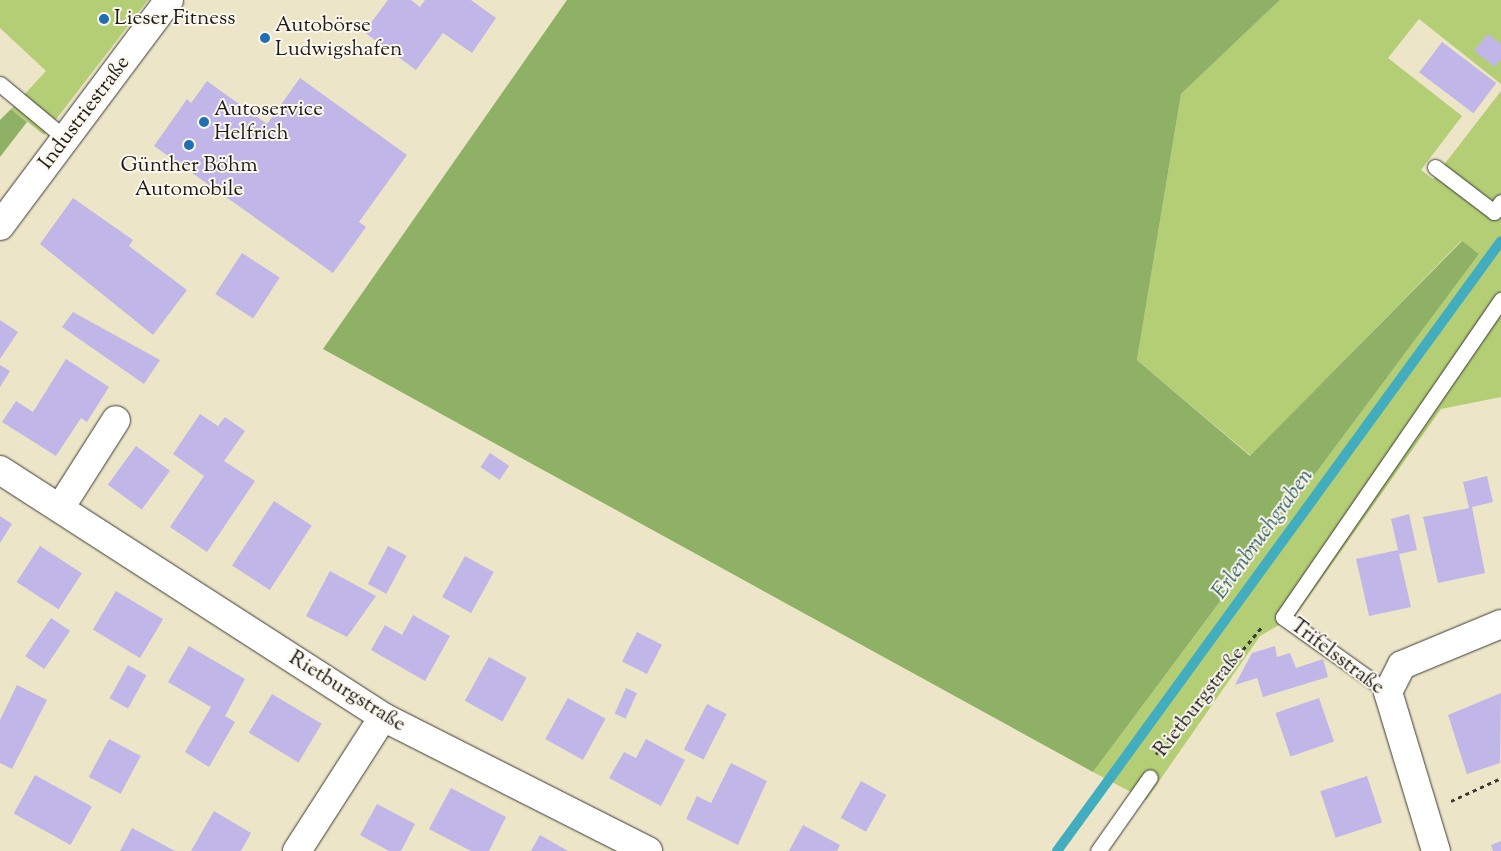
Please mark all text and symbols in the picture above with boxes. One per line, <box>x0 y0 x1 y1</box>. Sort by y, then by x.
place label: Lieser Fitness <box>114 6 236 32</box>
marker: Lieser Fitness <box>98 13 110 25</box>
place label: Autobörse Ludwigshafen <box>275 13 403 63</box>
marker: Autobörse Ludwigshafen <box>259 32 271 44</box>
street label: Industriestraße <box>34 51 136 175</box>
place label: Autoservice Helfrich <box>214 97 323 147</box>
marker: Autoservice Helfrich <box>198 116 210 128</box>
marker: Günther Böhm Automobile <box>183 139 195 151</box>
place label: Günther Böhm Automobile <box>120 153 258 203</box>
water label: Erlenbruchgraben <box>1208 465 1320 605</box>
street label: Trifelsstraße <box>1285 613 1389 701</box>
street label: Rietburgstraße <box>1149 642 1251 762</box>
street label: Rietburgstraße <box>284 646 410 738</box>

